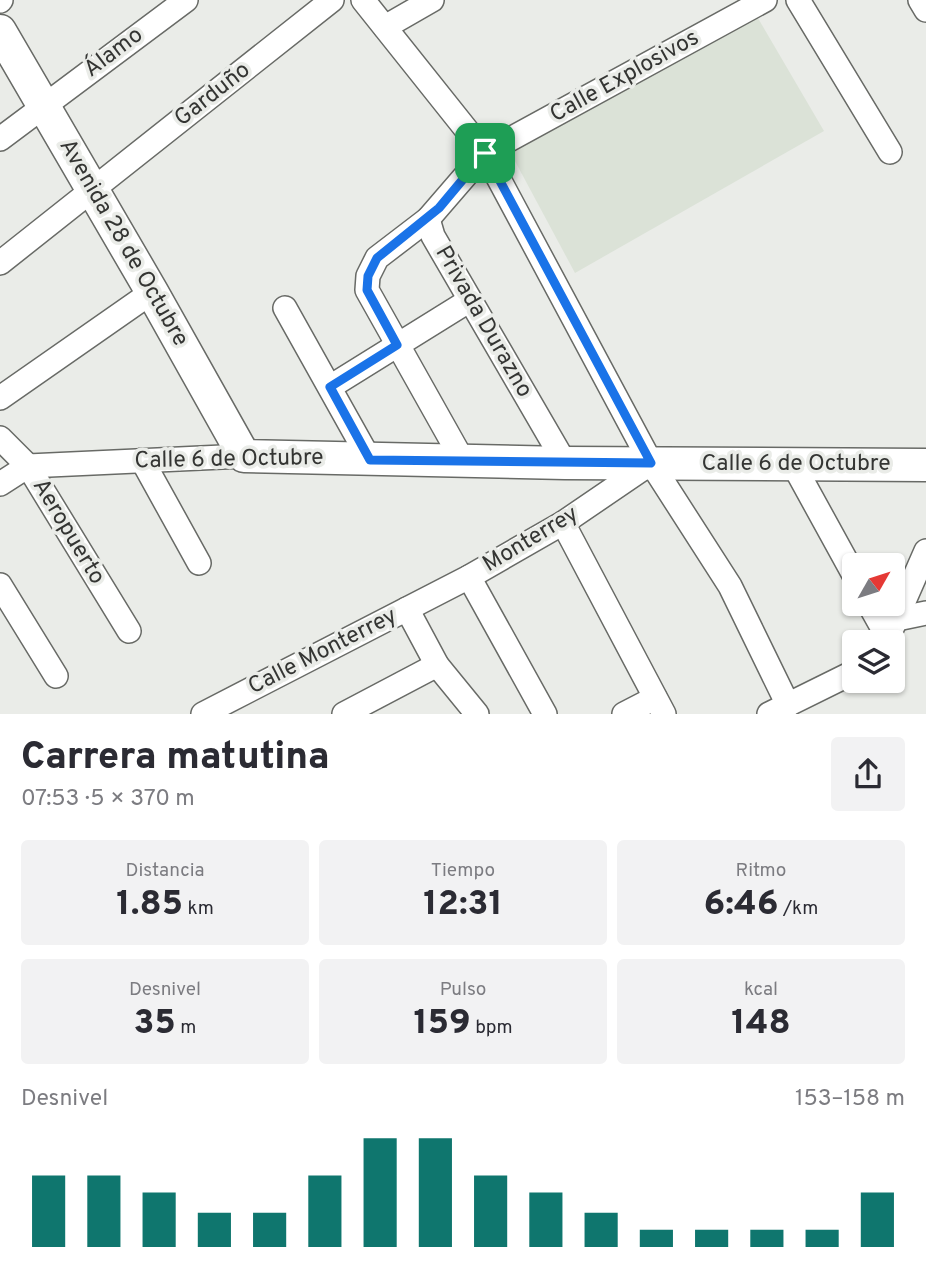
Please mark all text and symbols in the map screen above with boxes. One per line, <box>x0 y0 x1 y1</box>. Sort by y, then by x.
street label: Álamo <box>78 21 149 85</box>
street label: Calle Explosivos <box>545 24 705 130</box>
street label: Garduño <box>169 56 257 134</box>
pin <box>455 123 515 183</box>
street label: Avenida 28 de Octubre <box>52 134 194 352</box>
icon: arrive <box>466 134 504 172</box>
street label: Privada Durazno <box>428 241 538 403</box>
street label: Calle 6 de Octubre <box>134 444 324 476</box>
street label: Calle 6 de Octubre <box>701 450 891 479</box>
street label: Aeropuerto <box>25 474 111 590</box>
street label: Monterrey <box>478 500 584 580</box>
north arrow <box>842 553 905 616</box>
map controls <box>842 553 905 693</box>
street label: Calle Monterrey <box>244 602 402 702</box>
button: layers <box>842 630 905 693</box>
text: Carrera matutina <box>21 734 330 783</box>
button: share <box>831 737 905 811</box>
text: 07:53 · 5 × 370 m <box>21 785 195 814</box>
text: Distancia <box>125 859 205 883</box>
text: Tiempo <box>431 859 495 883</box>
text: Ritmo <box>736 859 786 883</box>
text: 1.85 <box>116 883 183 927</box>
text: 12:31 <box>423 883 503 927</box>
text: 6:46 <box>704 883 778 927</box>
text: km <box>183 897 214 921</box>
text: /km <box>778 897 818 921</box>
text: Desnivel <box>129 978 201 1002</box>
text: Pulso <box>440 978 486 1002</box>
text: kcal <box>744 978 778 1002</box>
text: 35 <box>134 1002 176 1046</box>
text: 159 <box>413 1002 471 1046</box>
text: 148 <box>731 1002 791 1046</box>
text: m <box>176 1016 196 1040</box>
text: bpm <box>471 1016 513 1040</box>
text: Desnivel <box>21 1085 108 1114</box>
text: 153–158 m <box>795 1085 905 1114</box>

